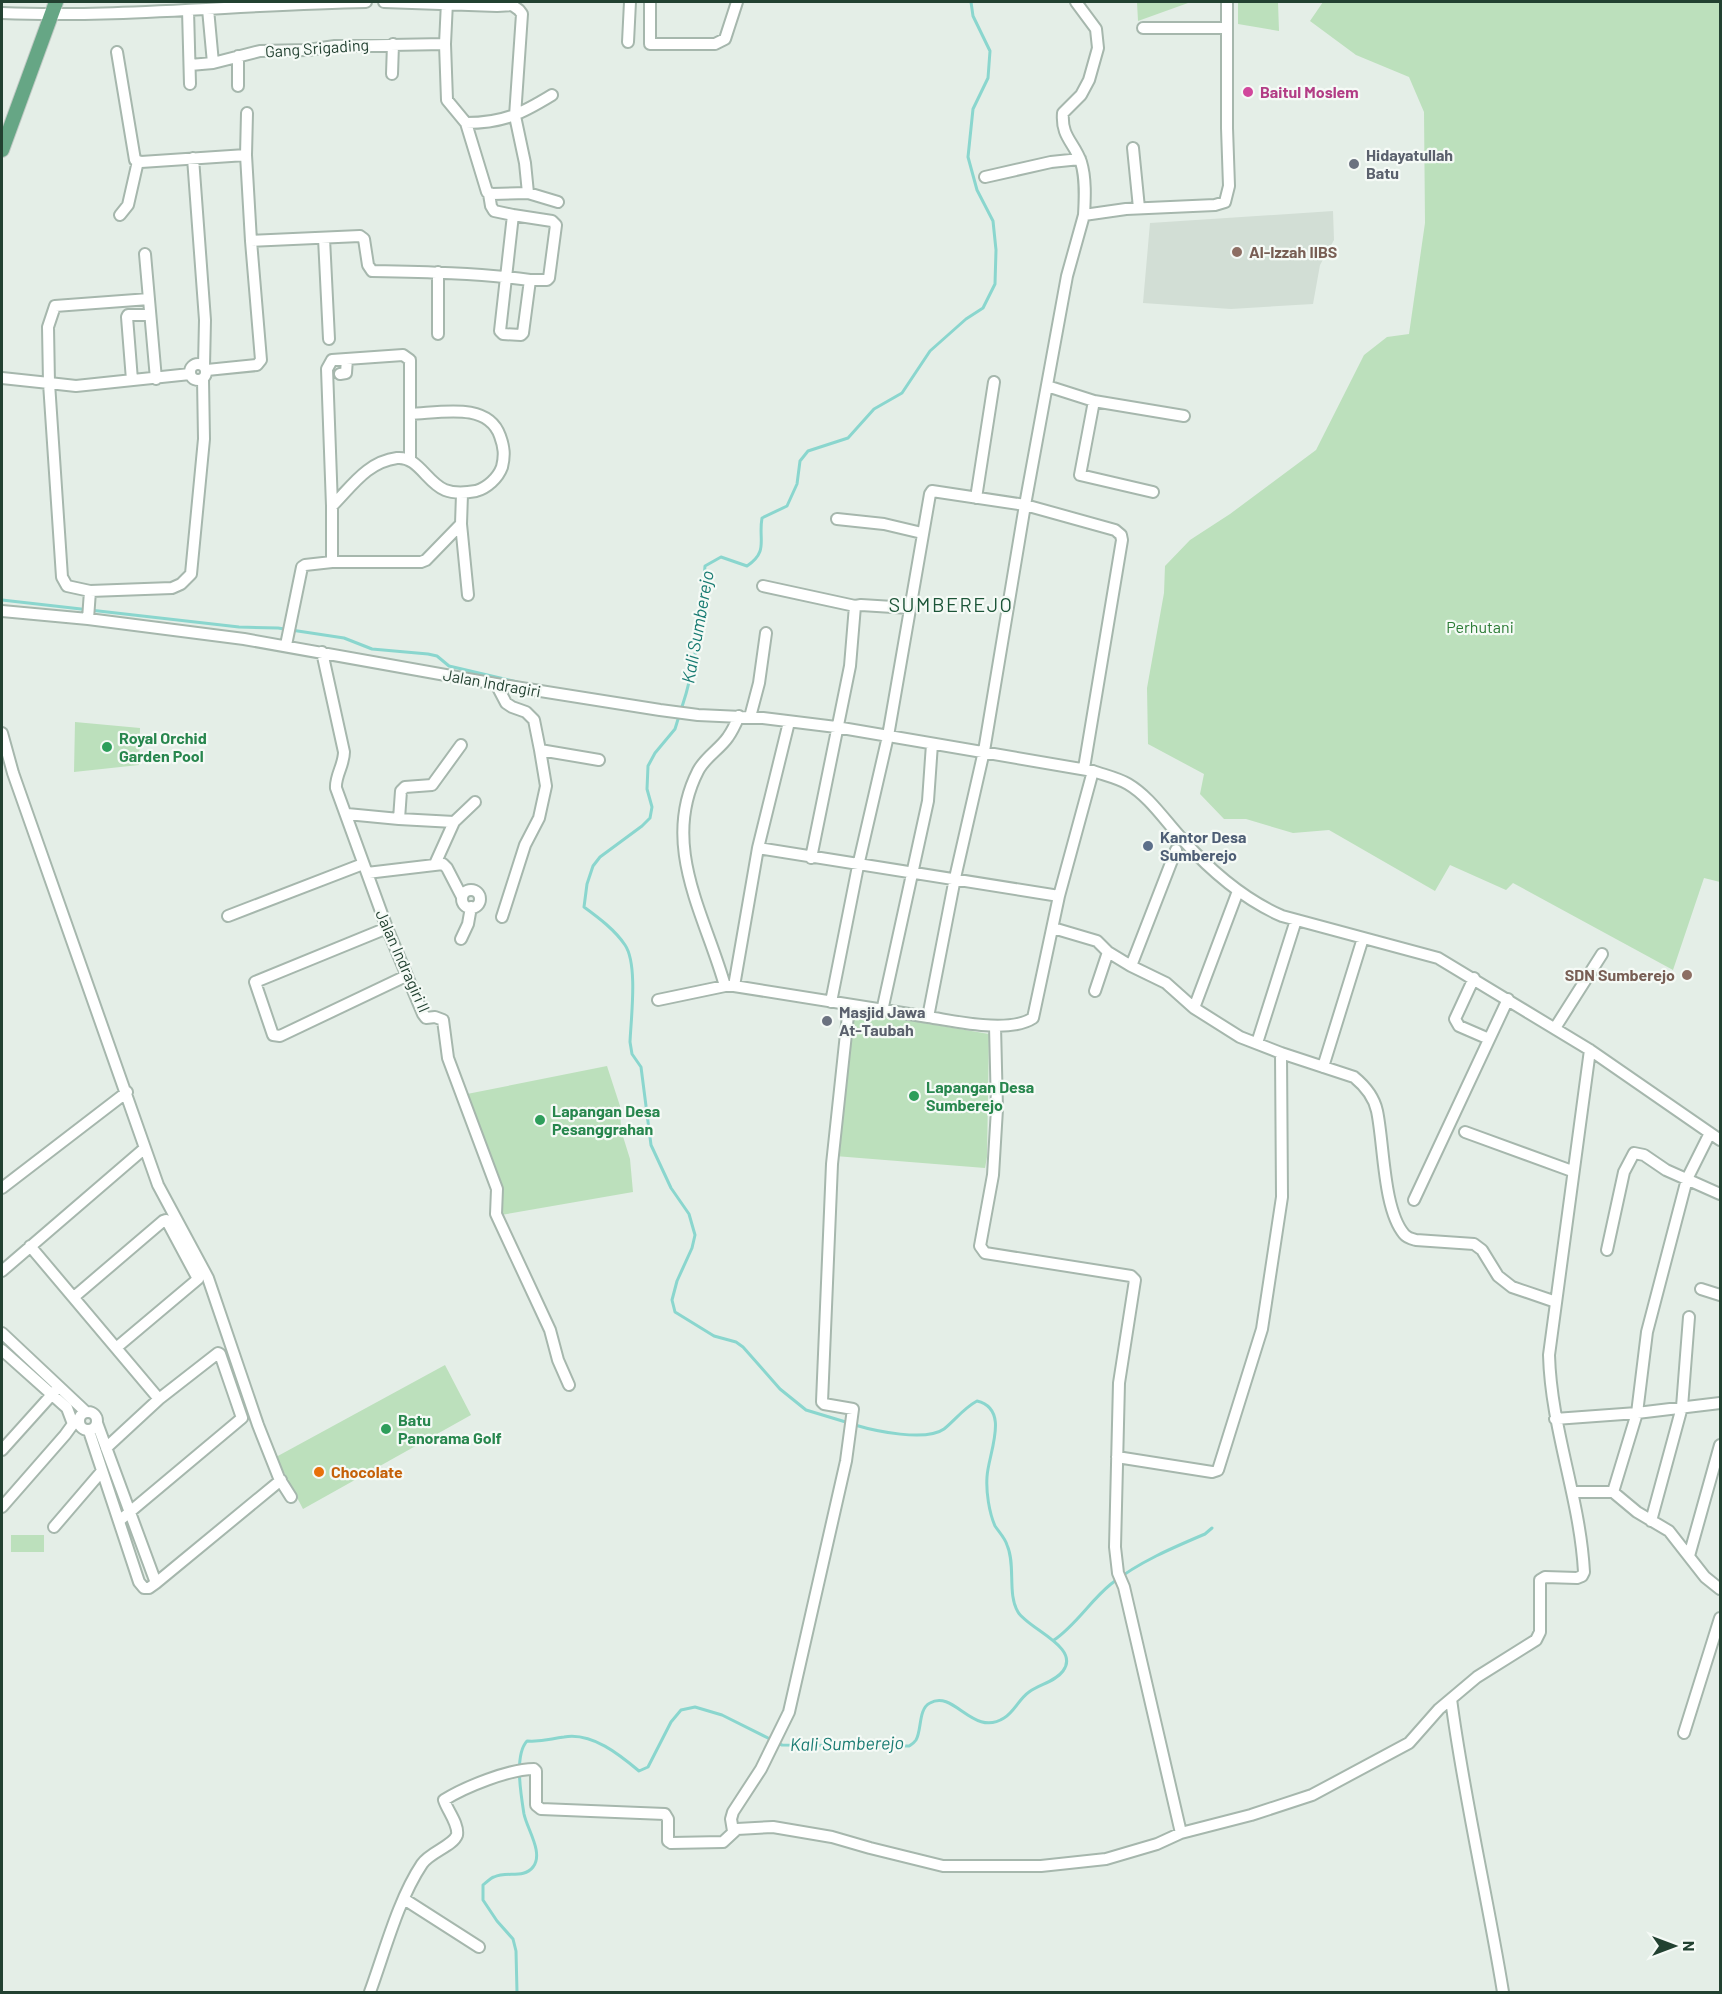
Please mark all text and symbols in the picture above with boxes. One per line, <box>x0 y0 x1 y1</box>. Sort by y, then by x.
street label: Gang Srigading <box>264 34 370 61</box>
place label: Baitul Moslem <box>1260 82 1359 101</box>
marker: Baitul Moslem <box>1241 85 1255 99</box>
place label: Hidayatullah Batu <box>1366 145 1453 182</box>
marker: Hidayatullah Batu <box>1347 157 1361 171</box>
place label: Al-Izzah IIBS <box>1249 242 1337 261</box>
marker: Al-Izzah IIBS <box>1230 245 1244 259</box>
water label: Kali Sumberejo <box>676 569 718 685</box>
district label: SUMBEREJO <box>888 592 1014 616</box>
park label: Perhutani <box>1446 617 1514 636</box>
street label: Jalan Indragiri <box>442 665 542 700</box>
place label: Royal Orchid Garden Pool <box>119 728 207 765</box>
marker: Royal Orchid Garden Pool <box>100 740 114 754</box>
place label: Kantor Desa Sumberejo <box>1160 827 1246 864</box>
marker: Kantor Desa Sumberejo <box>1141 839 1155 853</box>
street label: Jalan Indragiri II <box>372 906 435 1015</box>
place label: SDN Sumberejo <box>1565 965 1675 984</box>
marker: SDN Sumberejo <box>1680 968 1694 982</box>
place label: Masjid Jawa At-Taubah <box>839 1002 925 1039</box>
marker: Masjid Jawa At-Taubah <box>820 1014 834 1028</box>
place label: Lapangan Desa Sumberejo <box>926 1077 1034 1114</box>
marker: Lapangan Desa Sumberejo <box>907 1089 921 1103</box>
place label: Lapangan Desa Pesanggrahan <box>552 1101 660 1138</box>
marker: Lapangan Desa Pesanggrahan <box>533 1113 547 1127</box>
place label: Batu Panorama Golf <box>398 1410 502 1447</box>
marker: Batu Panorama Golf <box>379 1422 393 1436</box>
place label: Chocolate <box>331 1462 403 1481</box>
marker: Chocolate <box>312 1465 326 1479</box>
water label: Kali Sumberejo <box>790 1731 904 1755</box>
north arrow <box>1644 1916 1704 1976</box>
text: N <box>1680 1941 1699 1951</box>

